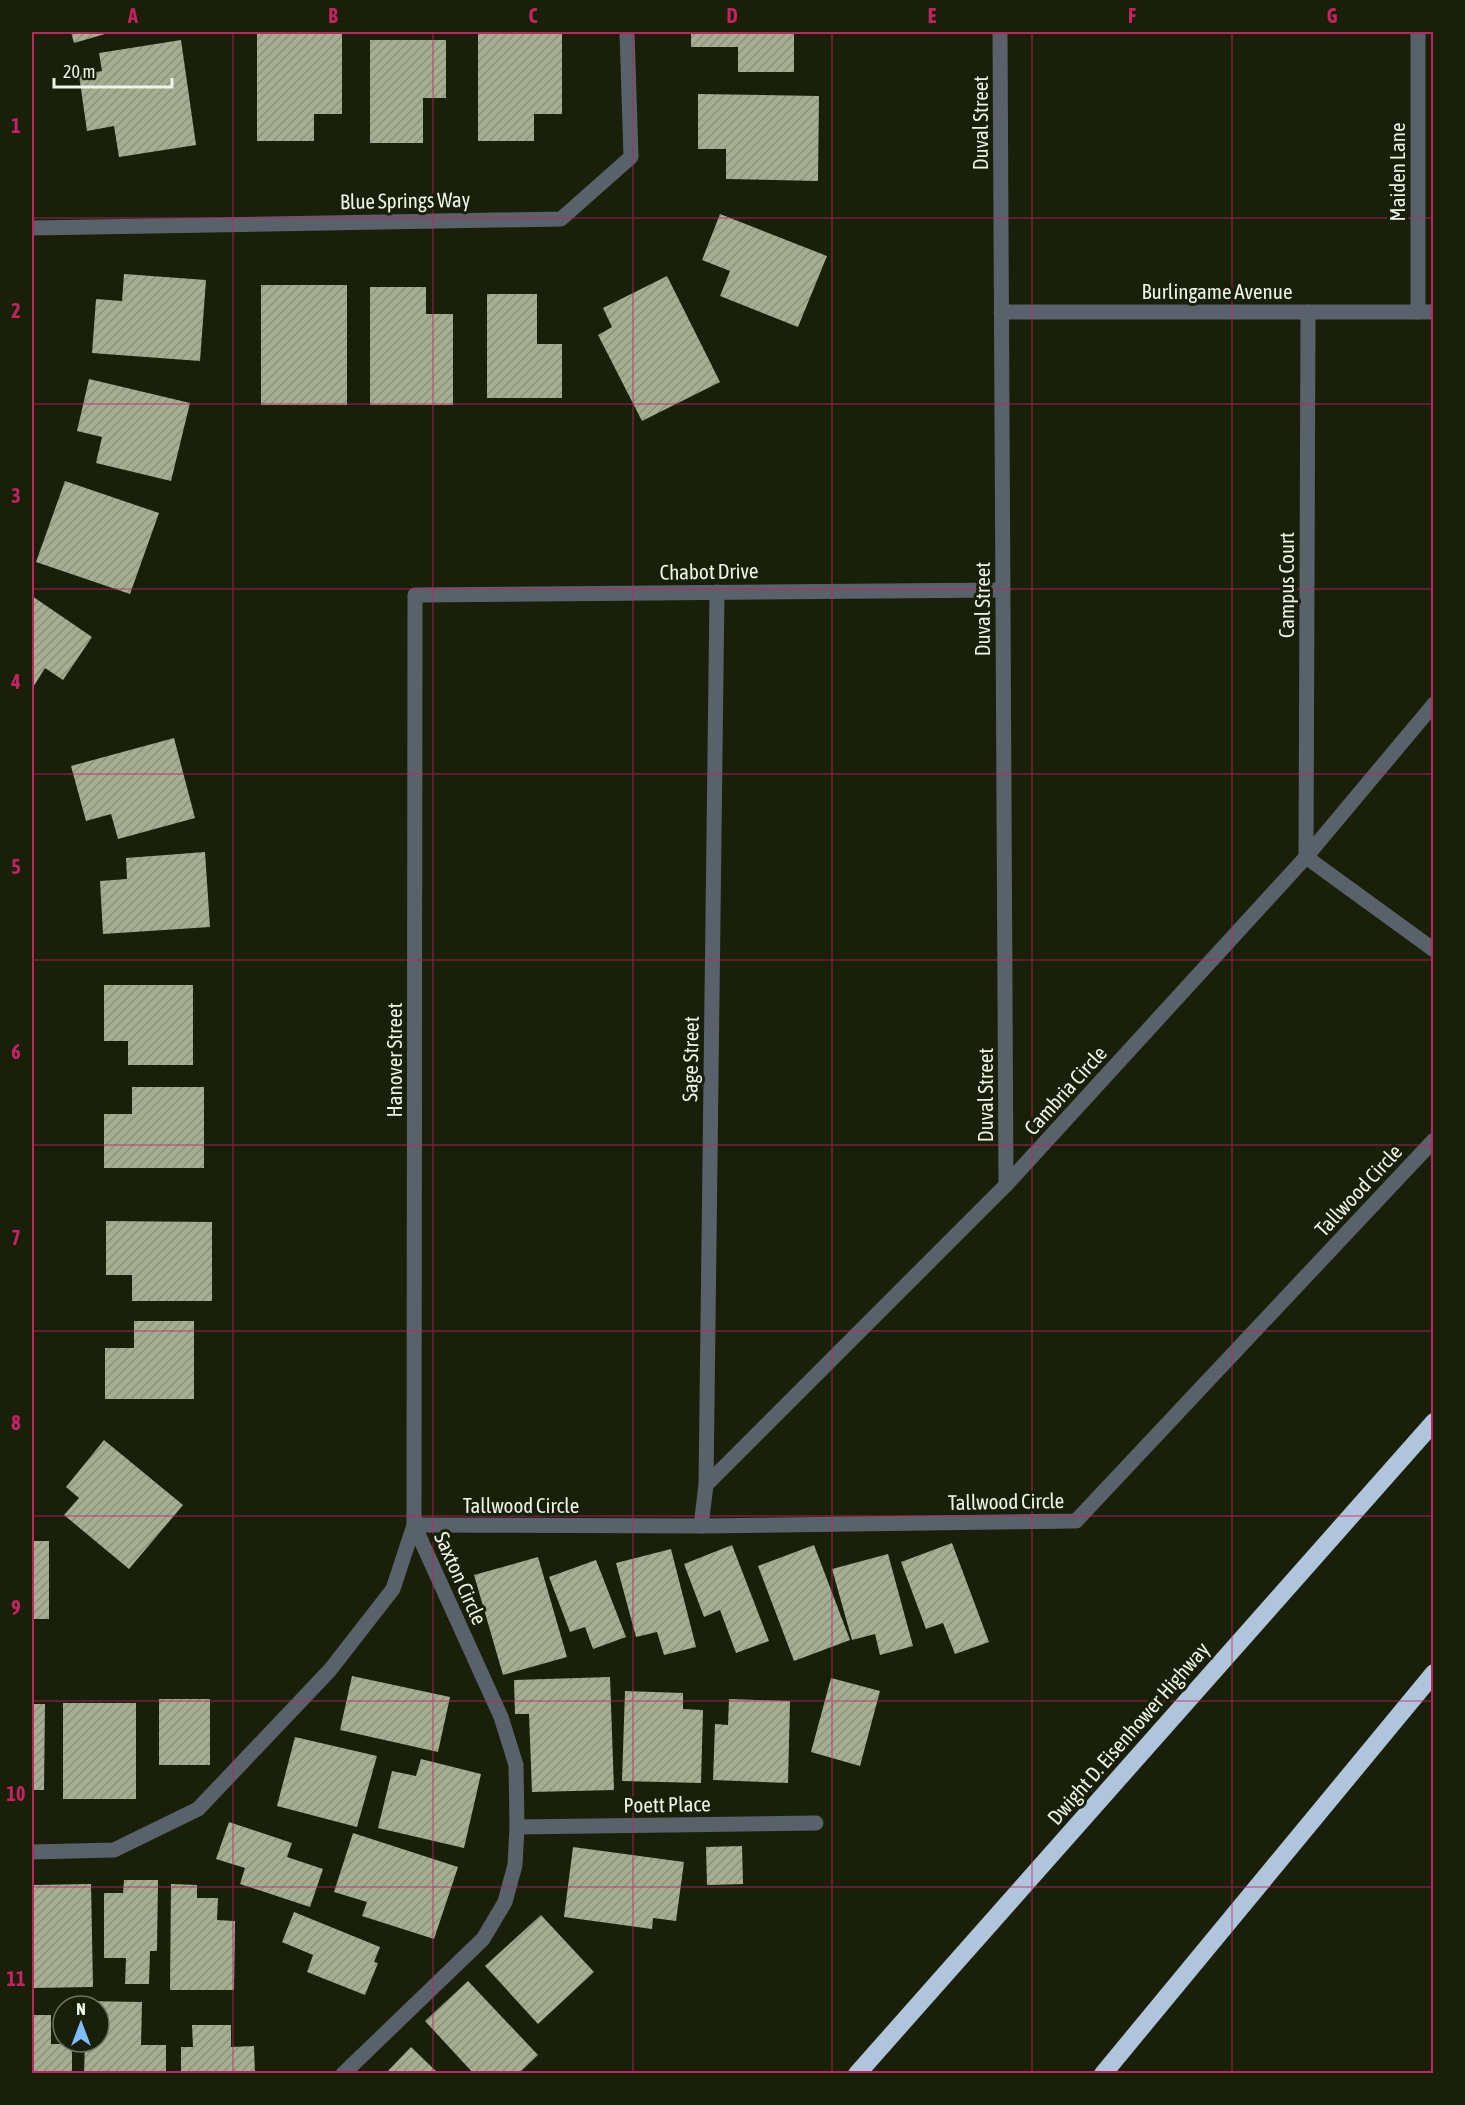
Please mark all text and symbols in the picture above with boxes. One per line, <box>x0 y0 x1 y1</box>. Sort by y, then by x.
text: A <box>127 4 138 27</box>
text: B <box>328 4 338 27</box>
text: C <box>529 4 538 27</box>
text: D <box>726 4 738 27</box>
text: E <box>928 4 937 27</box>
text: F <box>1128 4 1136 27</box>
text: G <box>1327 4 1338 27</box>
scale bar <box>54 51 172 89</box>
text: 20 m <box>63 61 95 82</box>
street label: Duval Street <box>968 76 992 170</box>
text: 1 <box>11 114 21 137</box>
street label: Maiden Lane <box>1385 123 1409 221</box>
street label: Blue Springs Way <box>340 187 471 213</box>
street label: Burlingame Avenue <box>1142 279 1292 303</box>
text: 2 <box>11 299 21 322</box>
text: 3 <box>11 484 21 507</box>
street label: Campus Court <box>1274 532 1298 638</box>
street label: Chabot Drive <box>659 558 759 584</box>
street label: Duval Street <box>970 562 994 656</box>
text: 4 <box>10 670 21 693</box>
text: 5 <box>11 855 21 878</box>
street label: Hanover Street <box>382 1003 406 1117</box>
street label: Sage Street <box>677 1016 703 1102</box>
text: 6 <box>11 1040 21 1063</box>
street label: Cambria Circle <box>1019 1041 1111 1139</box>
street label: Duval Street <box>973 1048 997 1142</box>
street label: Tallwood Circle <box>1310 1139 1406 1241</box>
text: 7 <box>11 1226 21 1249</box>
text: 8 <box>11 1411 21 1434</box>
street label: Tallwood Circle <box>948 1488 1064 1514</box>
street label: Tallwood Circle <box>463 1493 579 1517</box>
street label: Saxton Circle <box>430 1528 492 1628</box>
text: 9 <box>11 1596 21 1619</box>
street label: Dwight D. Eisenhower Highway <box>1042 1637 1214 1829</box>
text: 10 <box>7 1782 25 1805</box>
street label: Poett Place <box>623 1791 711 1817</box>
text: 11 <box>7 1967 25 1990</box>
north arrow <box>51 1994 111 2054</box>
text: N <box>76 2000 86 2018</box>

